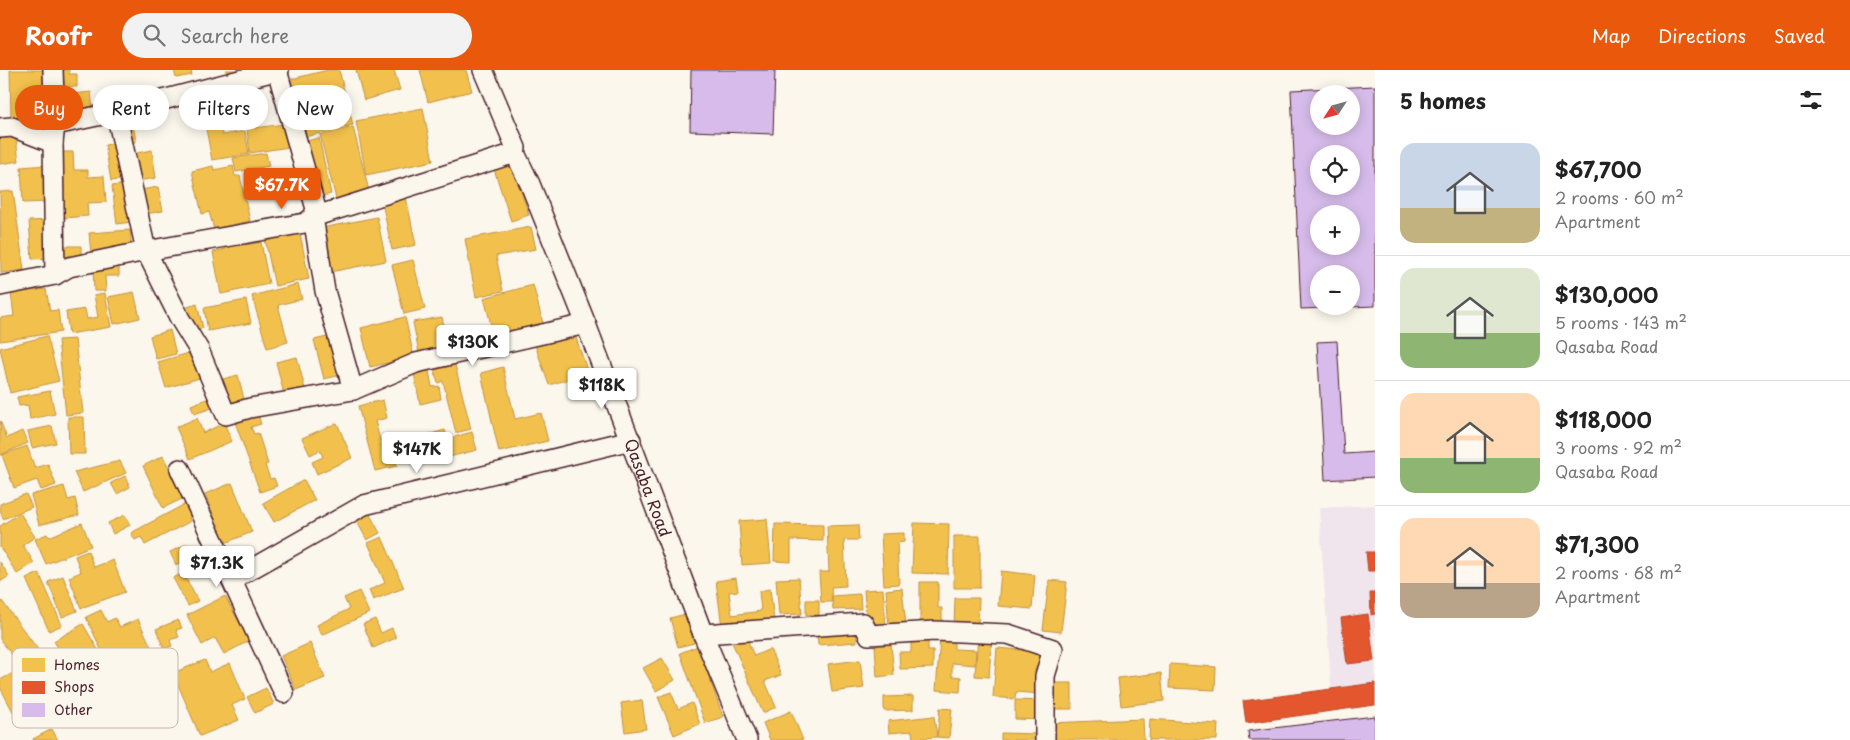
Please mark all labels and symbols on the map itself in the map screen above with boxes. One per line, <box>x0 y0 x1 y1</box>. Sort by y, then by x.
north arrow <box>1310 85 1360 135</box>
pin: $67.7K <box>241 168 323 210</box>
pin: $130K <box>438 324 508 367</box>
pin: $118K <box>567 368 637 410</box>
pin: $147K <box>382 432 452 474</box>
street label: Qasaba Road <box>619 435 678 540</box>
pin: $71.3K <box>176 546 258 588</box>
legend <box>12 648 178 728</box>
text: Homes <box>54 654 100 675</box>
text: Shops <box>54 676 94 697</box>
text: Other <box>54 699 93 720</box>

